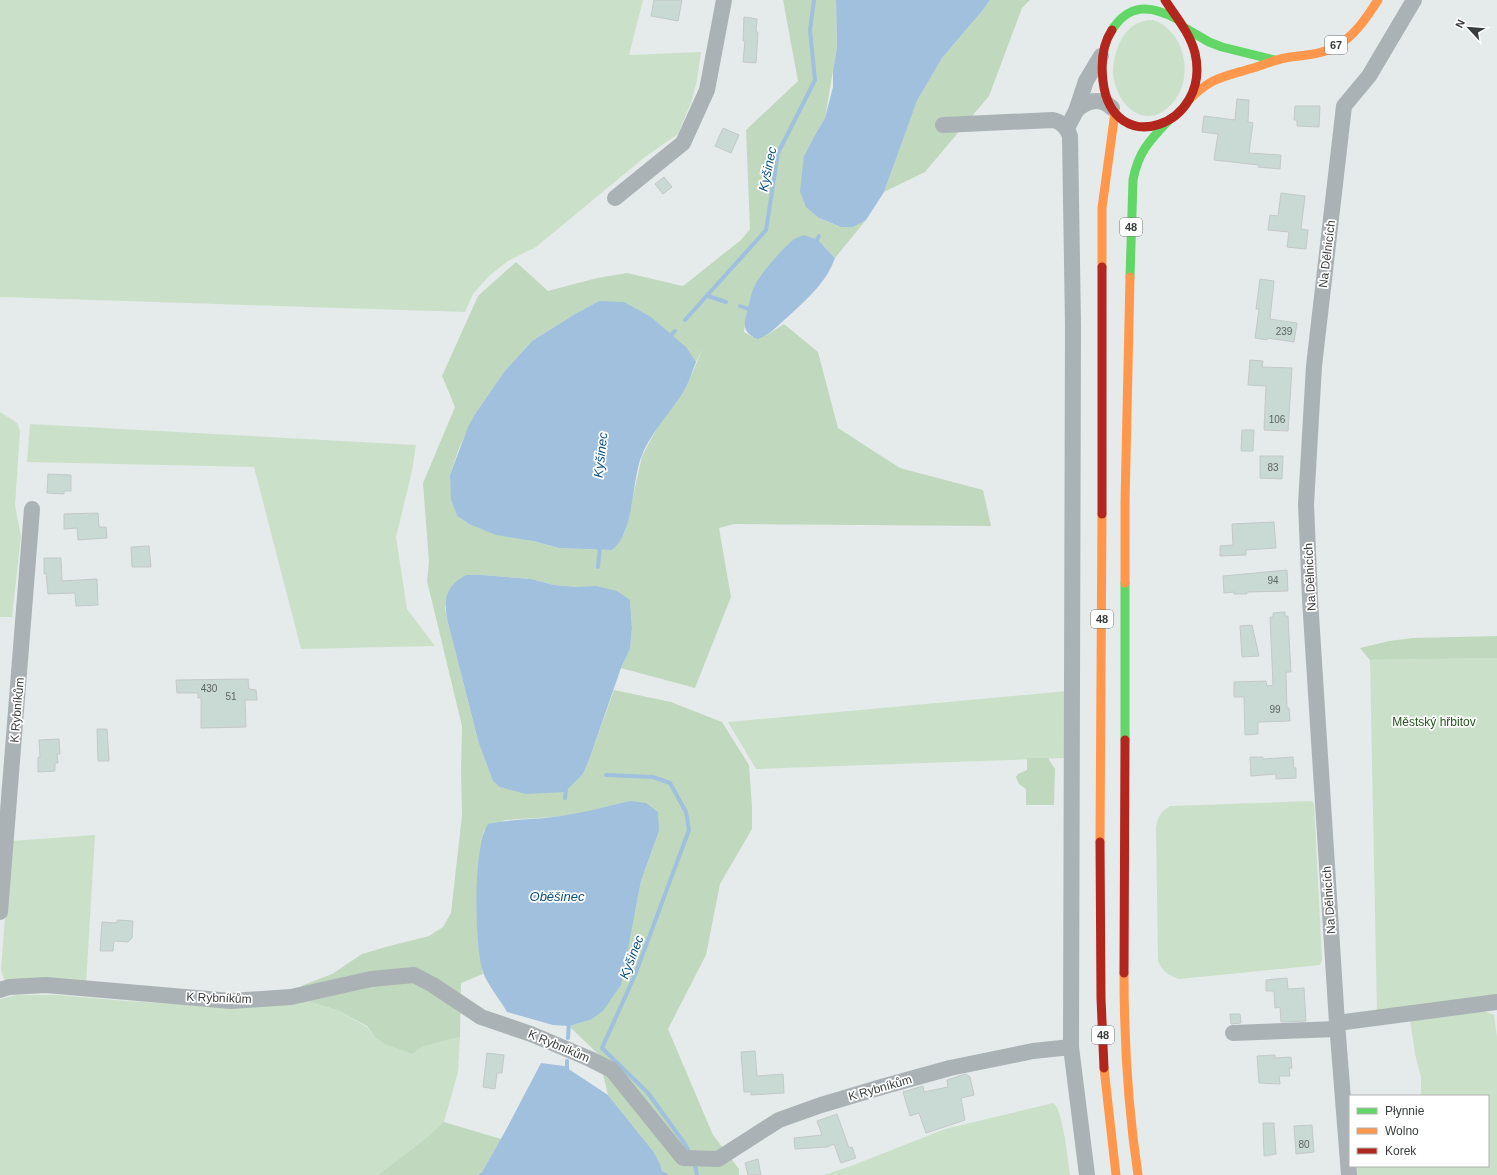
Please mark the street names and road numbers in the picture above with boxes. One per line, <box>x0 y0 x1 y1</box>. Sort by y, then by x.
road number: 67 <box>1325 36 1347 54</box>
road number: 48 <box>1120 218 1142 236</box>
street label: Na Dělnicích <box>1316 219 1338 289</box>
street label: Na Dělnicích <box>1301 543 1319 611</box>
road number: 48 <box>1091 610 1113 628</box>
street label: K Rybníkům <box>7 677 27 743</box>
street label: Na Dělnicích <box>1320 866 1338 934</box>
street label: K Rybníkům <box>186 990 252 1006</box>
road number: 48 <box>1092 1026 1114 1044</box>
street label: K Rybníkům <box>526 1027 592 1065</box>
street label: K Rybníkům <box>847 1072 913 1104</box>

